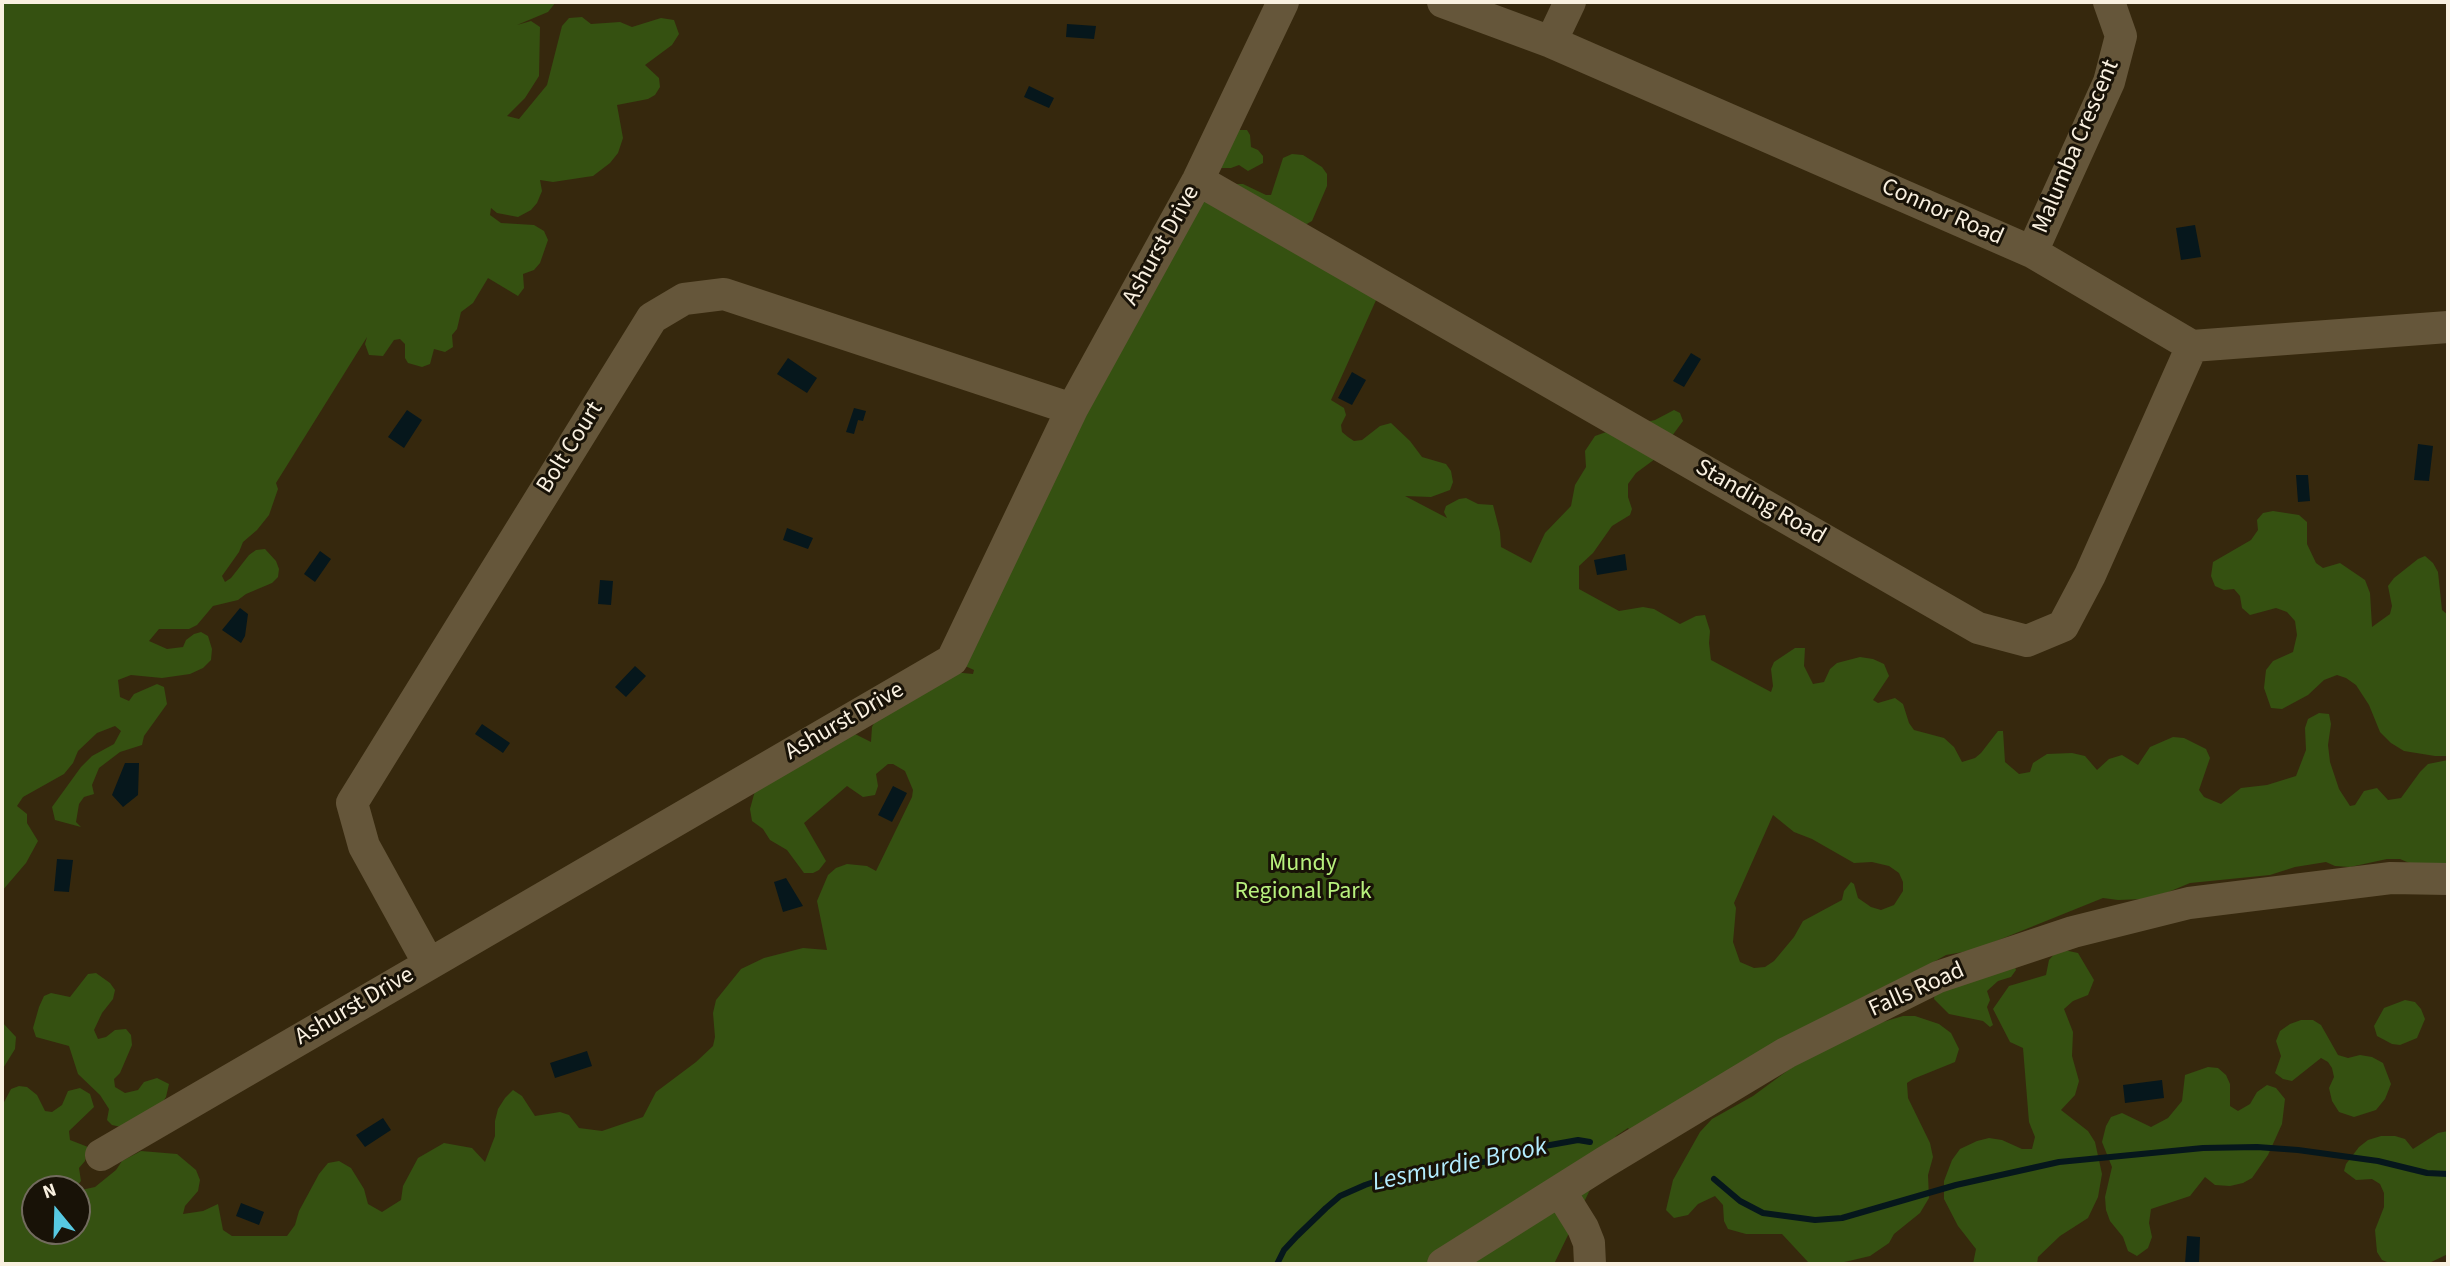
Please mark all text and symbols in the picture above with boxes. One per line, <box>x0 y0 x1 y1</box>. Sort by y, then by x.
street label: Malumba Crescent <box>2027 56 2127 238</box>
street label: Connor Road <box>1876 173 2008 253</box>
street label: Ashurst Drive <box>1117 181 1207 311</box>
street label: Bolt Court <box>532 397 610 499</box>
street label: Standing Road <box>1690 454 1830 552</box>
street label: Ashurst Drive <box>780 676 910 768</box>
park label: Mundy Regional Park <box>1234 851 1372 907</box>
street label: Falls Road <box>1865 957 1969 1025</box>
street label: Ashurst Drive <box>290 961 420 1053</box>
water label: Lesmurdie Brook <box>1370 1132 1550 1200</box>
north arrow <box>21 1175 91 1245</box>
text: N <box>39 1177 60 1206</box>

